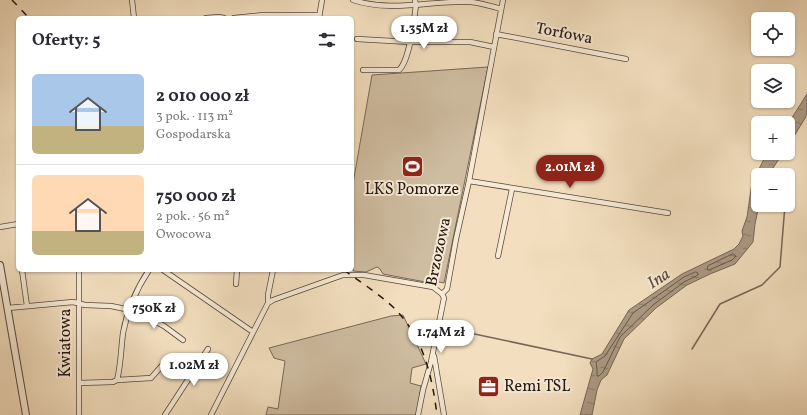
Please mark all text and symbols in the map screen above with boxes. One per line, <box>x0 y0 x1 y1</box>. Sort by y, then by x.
map controls <box>751 12 795 212</box>
button: locate <box>751 12 795 56</box>
pin: 1.35M zł <box>383 16 465 50</box>
street label: Torfowa <box>534 18 594 50</box>
text: 1.35M zł <box>400 20 448 38</box>
text: Oferty: 5 <box>32 29 100 52</box>
icon: filters <box>316 29 338 51</box>
button: layers <box>751 64 795 108</box>
text: 2 010 000 zł <box>156 85 249 108</box>
icon: home <box>64 90 112 138</box>
text: 3 pok. · 113 m² <box>156 108 233 126</box>
button: + <box>751 116 795 160</box>
text: Gospodarska <box>156 126 231 144</box>
sports icon: LKS Pomorze <box>399 154 425 180</box>
pin: 2.01M zł <box>529 155 611 189</box>
text: 2.01M zł <box>545 159 595 177</box>
button: − <box>751 168 795 212</box>
place label: LKS Pomorze <box>365 179 459 201</box>
text: 750 000 zł <box>156 185 236 208</box>
icon: home <box>64 191 112 239</box>
text: 2 pok. · 56 m² <box>156 208 229 226</box>
street label: Brzozowa <box>421 215 457 288</box>
text: Owocowa <box>156 226 211 244</box>
water label: Ina <box>643 263 675 295</box>
pin: 750K zł <box>117 296 191 330</box>
text: 750K zł <box>132 300 176 318</box>
street label: Kwiatowa <box>55 309 77 377</box>
pin: 1.74M zł <box>400 320 482 354</box>
text: 1.74M zł <box>417 324 465 342</box>
pin: 1.02M zł <box>153 353 235 387</box>
text: 1.02M zł <box>169 357 219 375</box>
office icon: Remi TSL <box>476 374 502 400</box>
place label: Remi TSL <box>504 376 570 398</box>

